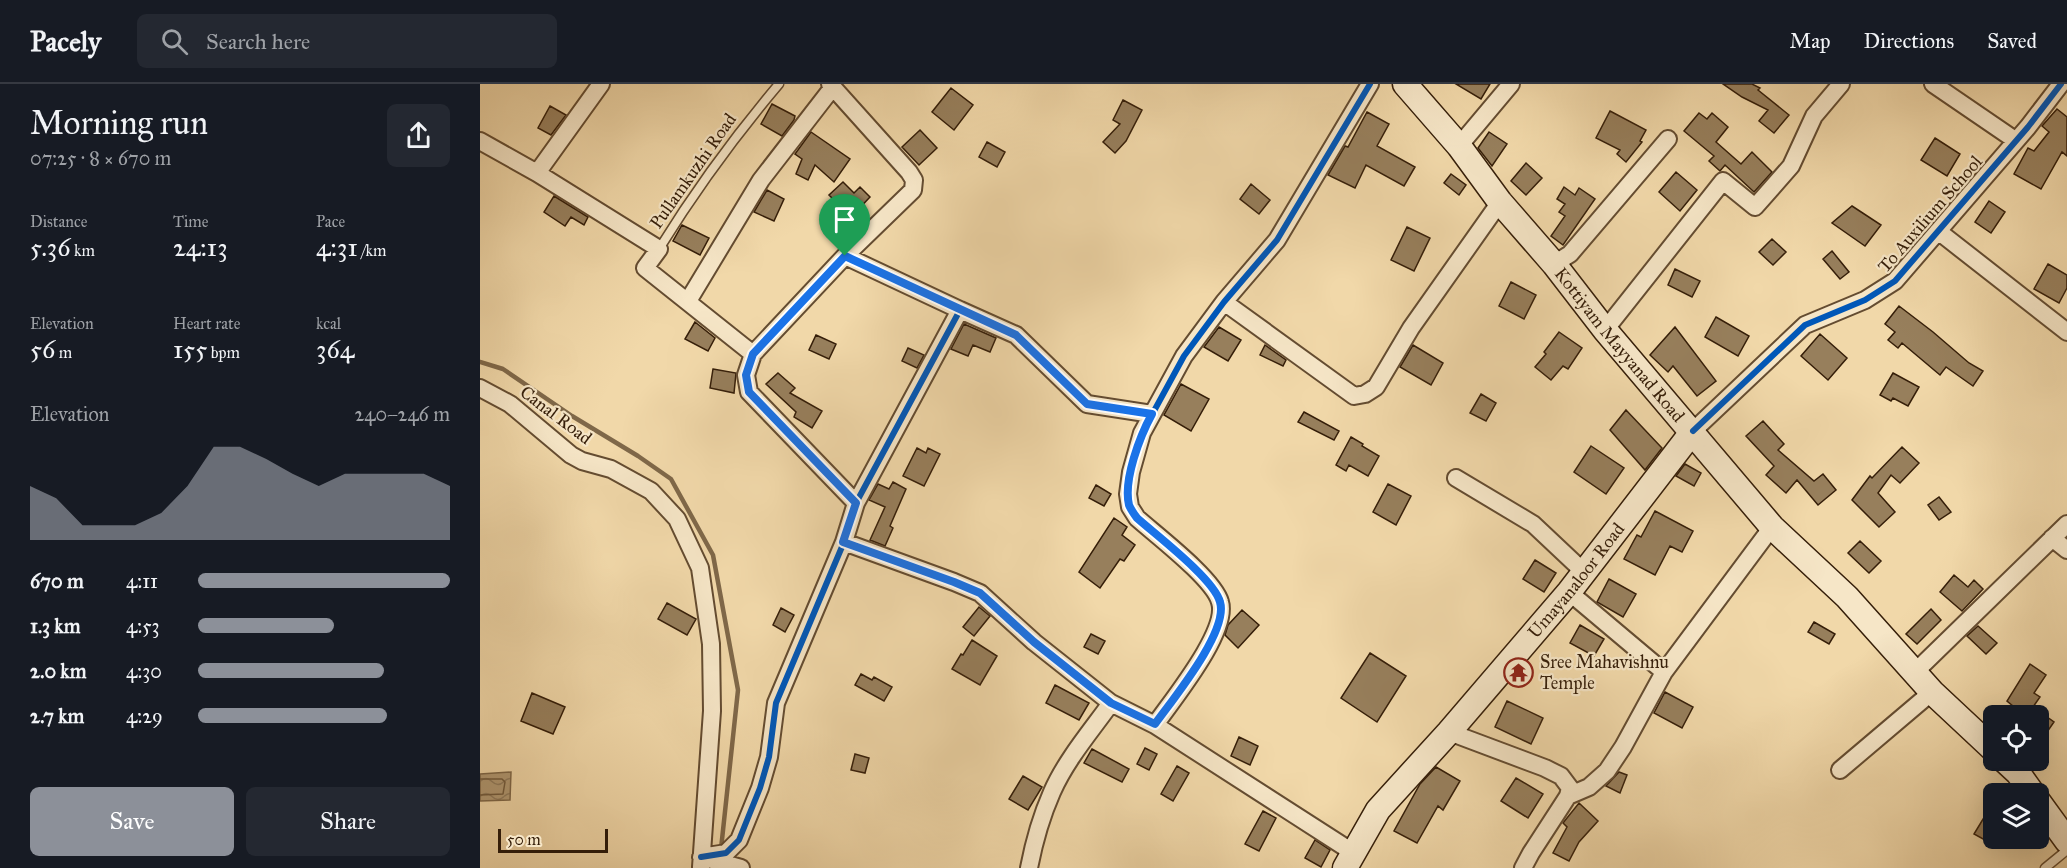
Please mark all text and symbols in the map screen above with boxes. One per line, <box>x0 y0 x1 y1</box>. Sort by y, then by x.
search box <box>137 14 557 68</box>
text: Pacely <box>30 24 101 59</box>
icon: search <box>158 25 191 58</box>
text: Search here <box>206 28 310 55</box>
text: Map <box>1790 28 1831 54</box>
text: Directions <box>1864 28 1954 54</box>
text: Saved <box>1987 28 2037 54</box>
text: Morning run <box>30 103 208 143</box>
button: share <box>387 104 450 167</box>
street label: Pullamkuzhi Road <box>645 109 741 233</box>
text: 07:25 · 8 × 670 m <box>30 146 171 170</box>
street label: To Auxilium School <box>1873 151 1987 277</box>
pin <box>819 194 870 256</box>
icon: arrive <box>828 203 861 236</box>
text: Distance <box>30 212 87 231</box>
text: Time <box>173 212 208 231</box>
text: Pace <box>316 212 345 231</box>
text: 5.36 <box>30 231 71 263</box>
text: 24:13 <box>173 231 228 263</box>
text: 4:31 <box>316 231 358 263</box>
text: km <box>71 241 95 260</box>
text: /km <box>358 241 386 260</box>
street label: Kottiyam Mayyanad Road <box>1550 263 1689 427</box>
text: Elevation <box>30 314 94 333</box>
text: Heart rate <box>173 314 240 333</box>
text: kcal <box>316 314 341 333</box>
text: 56 <box>30 333 55 365</box>
text: 155 <box>173 333 207 365</box>
text: 364 <box>316 333 354 365</box>
text: m <box>55 343 72 362</box>
text: bpm <box>207 343 240 362</box>
street label: Canal Road <box>516 381 596 449</box>
text: Elevation <box>30 402 109 426</box>
text: 240–246 m <box>355 402 450 426</box>
street label: Umayanaloor Road <box>1523 518 1629 643</box>
text: 670 m <box>30 569 84 593</box>
text: 4:11 <box>126 569 158 593</box>
text: 1.3 km <box>30 614 80 638</box>
text: 4:53 <box>126 614 159 638</box>
place label: Sree Mahavishnu Temple <box>1540 651 1669 694</box>
temple icon: Sree Mahavishnu Temple <box>1503 656 1535 688</box>
text: 2.0 km <box>30 659 86 683</box>
text: 4:30 <box>126 659 162 683</box>
text: 2.7 km <box>30 704 84 728</box>
text: 4:29 <box>126 704 163 728</box>
map controls <box>1983 705 2049 849</box>
button: locate <box>1983 705 2049 771</box>
button: layers <box>1983 783 2049 849</box>
button: Save <box>30 787 234 856</box>
button: Share <box>246 787 450 856</box>
scale bar <box>498 826 608 854</box>
text: 50 m <box>507 830 541 849</box>

